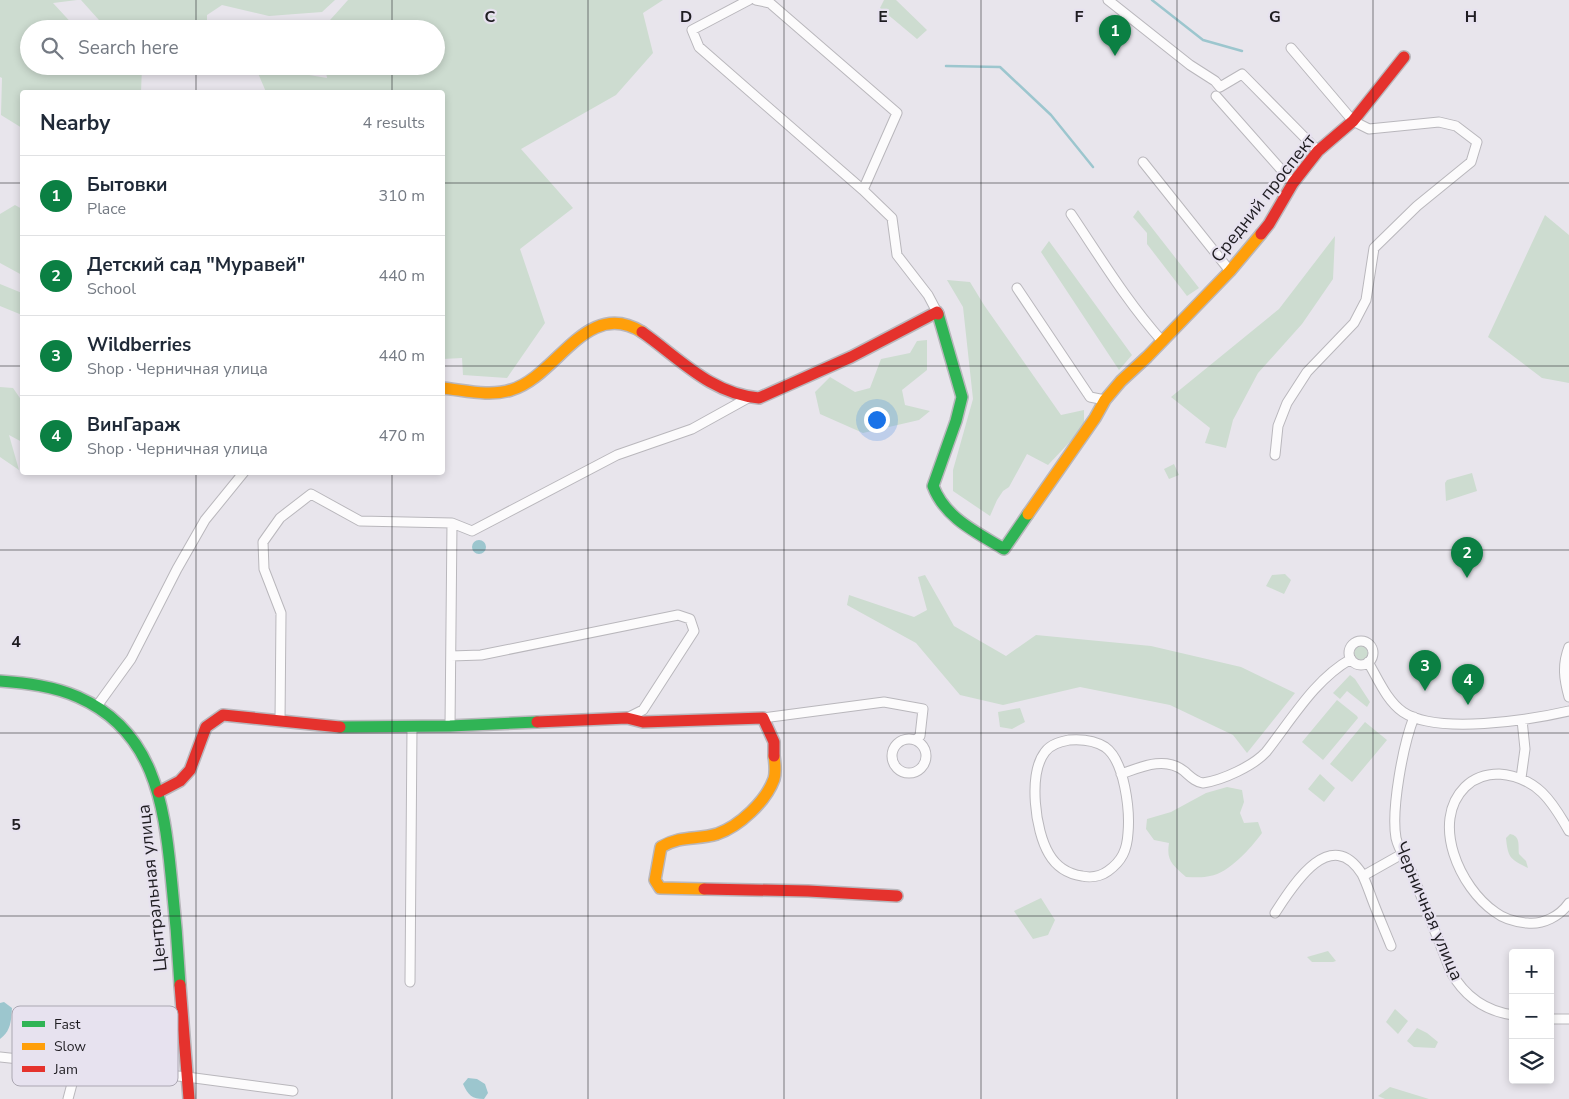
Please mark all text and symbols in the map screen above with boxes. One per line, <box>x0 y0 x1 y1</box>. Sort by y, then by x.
text: C <box>485 6 496 28</box>
text: D <box>680 6 692 28</box>
text: E <box>878 6 888 28</box>
text: F <box>1075 6 1084 28</box>
text: G <box>1269 6 1281 28</box>
text: H <box>1465 6 1477 28</box>
pin: 1 <box>1099 15 1131 56</box>
search box <box>20 20 445 75</box>
icon: search <box>38 34 66 62</box>
text: Search here <box>78 35 179 61</box>
text: Nearby <box>40 109 110 137</box>
text: 4 results <box>363 112 425 134</box>
street label: Средний проспект <box>1205 129 1321 267</box>
text: Бытовки <box>87 172 168 198</box>
text: 1 <box>51 185 61 207</box>
text: 310 m <box>378 185 425 207</box>
text: Place <box>87 198 126 220</box>
text: Детский сад "Муравей" <box>87 252 305 278</box>
text: 2 <box>51 265 61 287</box>
text: 440 m <box>378 265 425 287</box>
text: School <box>87 278 136 300</box>
text: Wildberries <box>87 332 191 358</box>
text: 3 <box>51 345 61 367</box>
text: 440 m <box>378 345 425 367</box>
text: Shop · Черничная улица <box>87 358 268 380</box>
your location <box>864 407 890 433</box>
text: ВинГараж <box>87 412 180 438</box>
text: 4 <box>51 425 61 447</box>
text: 470 m <box>378 425 425 447</box>
text: Shop · Черничная улица <box>87 438 268 460</box>
pin: 2 <box>1451 537 1483 578</box>
text: 4 <box>11 631 21 653</box>
pin: 3 <box>1409 650 1441 691</box>
pin: 4 <box>1452 664 1484 705</box>
street label: Центральная улица <box>131 803 173 973</box>
text: 5 <box>11 814 21 836</box>
street label: Черничная улица <box>1389 838 1469 984</box>
map controls <box>1509 949 1554 1084</box>
button: + <box>1509 949 1554 994</box>
button: − <box>1509 994 1554 1039</box>
legend <box>12 1006 178 1086</box>
text: Fast <box>54 1015 80 1034</box>
text: Slow <box>54 1037 86 1056</box>
button: layers <box>1509 1039 1554 1084</box>
text: Jam <box>53 1060 78 1079</box>

